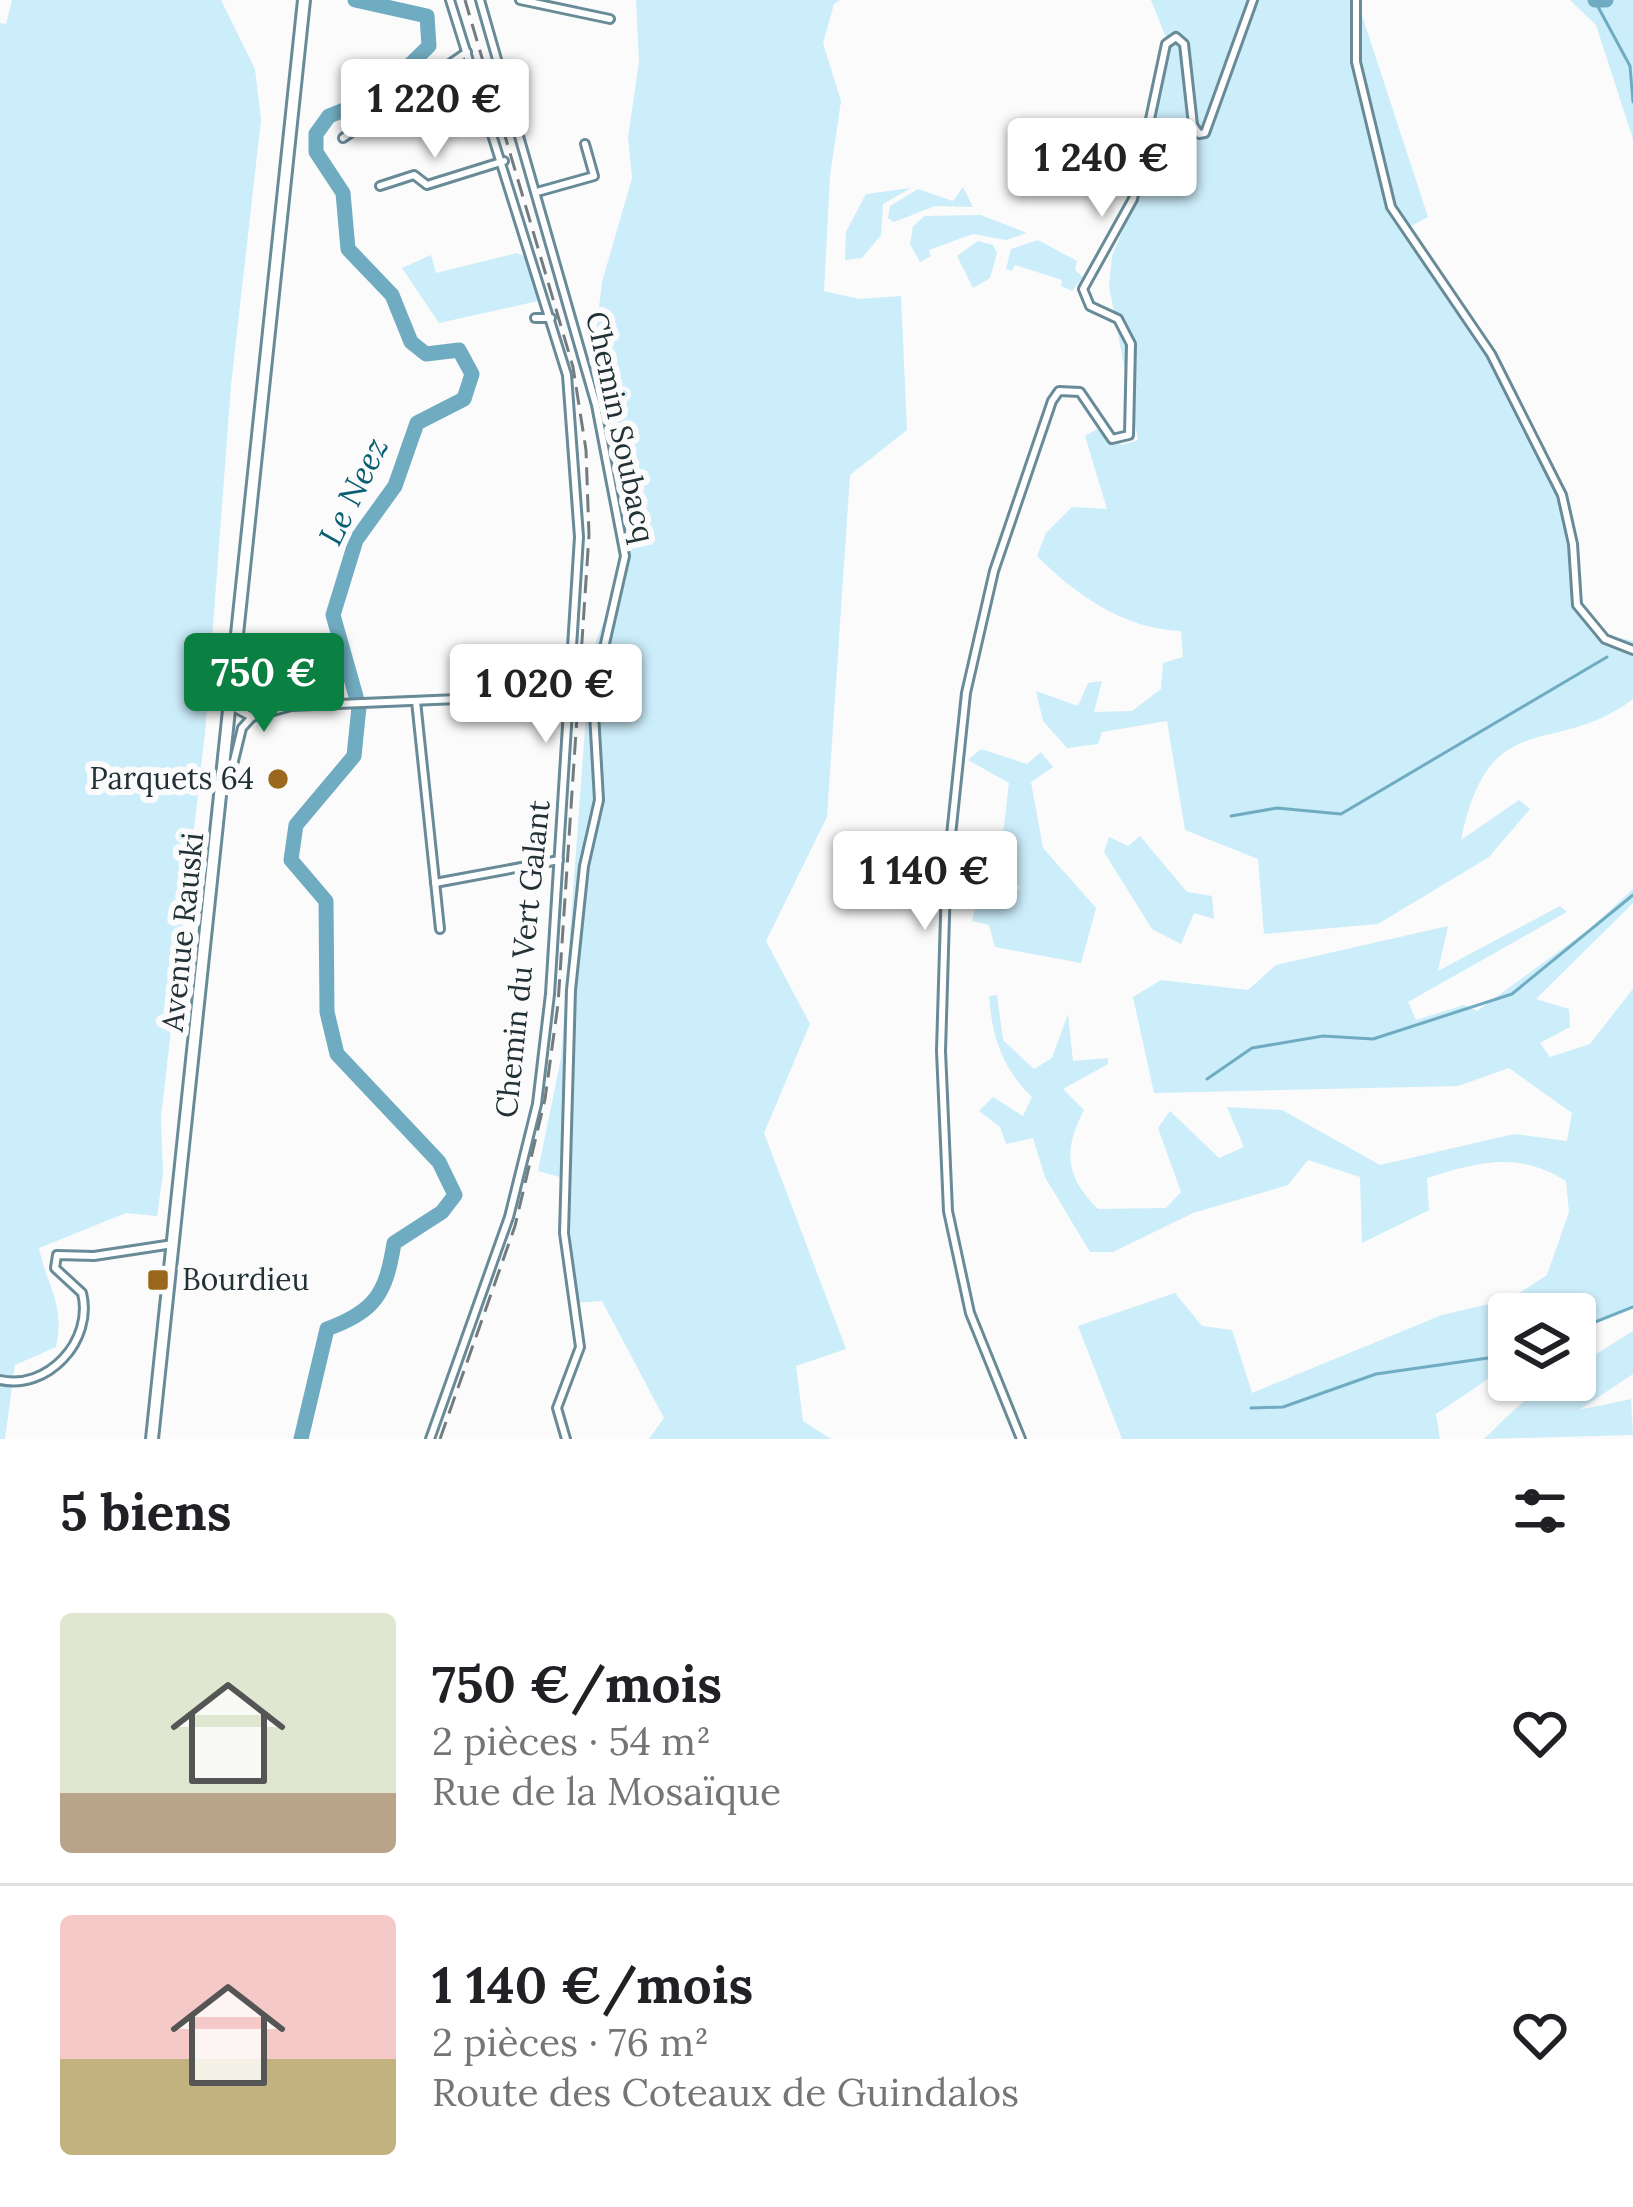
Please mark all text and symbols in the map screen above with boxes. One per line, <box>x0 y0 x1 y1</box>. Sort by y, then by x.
pin: 1 220 € <box>324 59 546 161</box>
text: 1 220 € <box>368 73 502 123</box>
pin: 1 240 € <box>991 118 1213 220</box>
text: 1 240 € <box>1035 132 1169 182</box>
street label: Chemin Soubacq <box>578 308 664 546</box>
water label: Le Neez <box>309 430 397 552</box>
pin: 750 € <box>180 633 348 735</box>
pin: 1 020 € <box>435 644 657 746</box>
text: 750 € <box>211 647 317 697</box>
text: 1 020 € <box>477 658 615 708</box>
place label: Parquets 64 <box>90 759 254 797</box>
marker: Parquets 64 <box>265 766 291 792</box>
street label: Chemin du Vert Galant <box>486 798 558 1120</box>
street label: Avenue Rauski <box>153 830 211 1034</box>
pin: 1 140 € <box>814 831 1036 933</box>
text: 1 140 € <box>860 845 990 895</box>
place label: Bourdieu <box>182 1260 310 1298</box>
marker: Bourdieu <box>145 1267 171 1293</box>
map controls <box>1488 1293 1596 1401</box>
button: layers <box>1488 1293 1596 1401</box>
icon: filters <box>1507 1478 1573 1544</box>
text: 5 biens <box>60 1479 232 1544</box>
text: 750 €/mois <box>432 1651 722 1716</box>
icon: home <box>156 1661 300 1805</box>
icon: heart <box>1507 1700 1573 1766</box>
text: 2 pièces · 54 m² <box>432 1716 711 1766</box>
text: Rue de la Mosaïque <box>432 1766 781 1816</box>
text: 1 140 €/mois <box>432 1952 753 2017</box>
icon: home <box>156 1963 300 2107</box>
icon: heart <box>1507 2002 1573 2068</box>
text: 2 pièces · 76 m² <box>432 2017 709 2067</box>
text: Route des Coteaux de Guindalos <box>432 2067 1019 2117</box>

